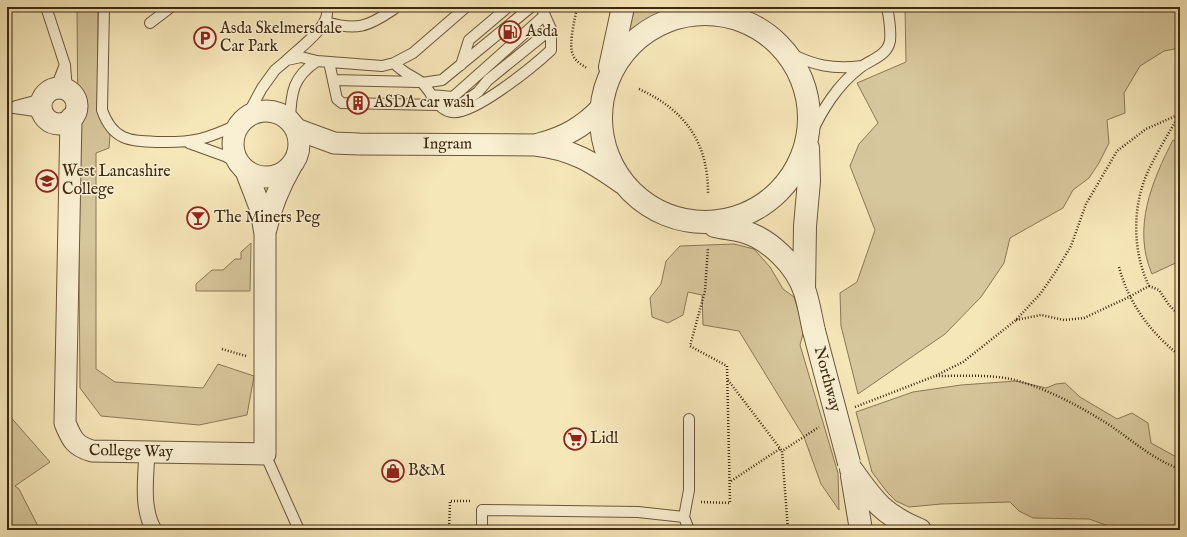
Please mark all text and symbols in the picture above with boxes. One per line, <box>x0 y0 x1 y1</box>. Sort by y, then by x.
place label: Asda Skelmersdale Car Park <box>219 19 342 57</box>
fuel station icon: Asda <box>497 19 523 45</box>
place label: Asda <box>525 22 558 42</box>
parking icon: Asda Skelmersdale Car Park <box>192 25 218 51</box>
building icon: ASDA car wash <box>345 90 371 116</box>
place label: ASDA car wash <box>373 93 475 113</box>
street label: Ingram <box>423 134 472 155</box>
place label: West Lancashire College <box>62 162 171 200</box>
school or university icon: West Lancashire College <box>34 168 60 194</box>
bar icon: The Miners Peg <box>185 205 211 231</box>
place label: The Miners Peg <box>214 208 321 228</box>
street label: Northway <box>809 344 845 414</box>
supermarket icon: Lidl <box>562 426 588 452</box>
place label: Lidl <box>590 429 619 449</box>
street label: College Way <box>89 441 174 462</box>
shop icon: B&M <box>380 458 406 484</box>
place label: B&M <box>408 461 446 481</box>

